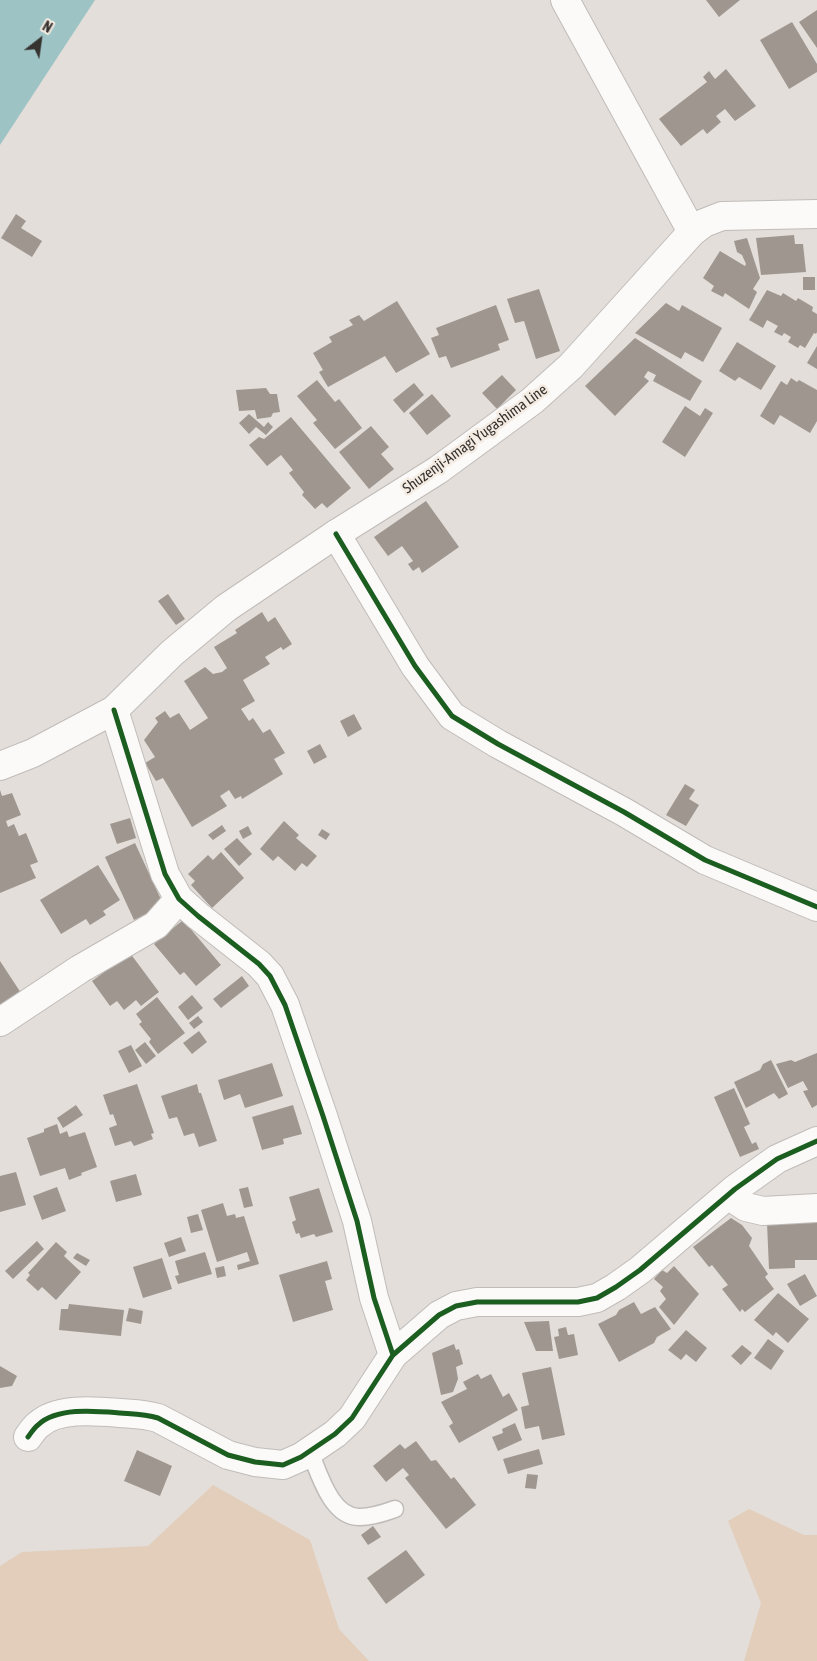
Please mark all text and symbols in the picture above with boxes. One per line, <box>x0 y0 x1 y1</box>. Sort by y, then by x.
north arrow <box>15 15 65 65</box>
text: N <box>40 18 55 36</box>
street label: Shuzenji-Amagi Yugashima Line <box>399 381 551 497</box>

